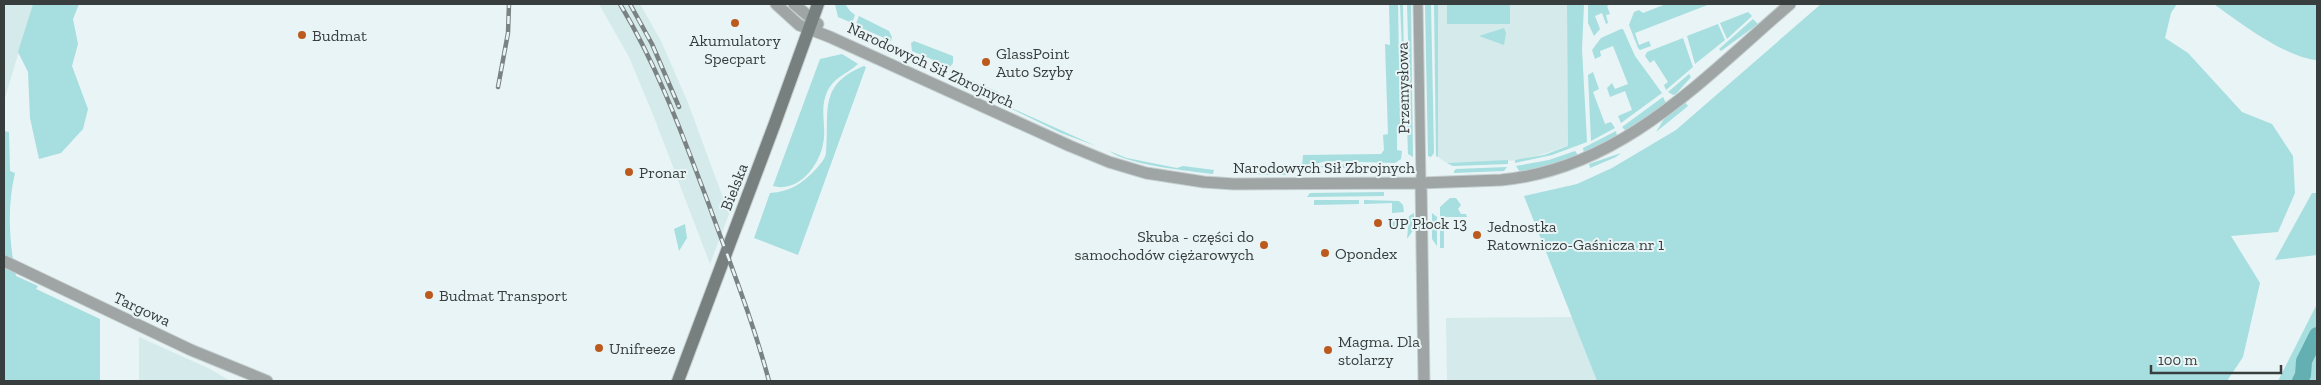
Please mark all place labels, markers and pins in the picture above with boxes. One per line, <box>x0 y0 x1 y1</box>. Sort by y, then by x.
marker: Akumulatory Specpart <box>729 17 741 29</box>
place label: Budmat <box>312 26 367 45</box>
marker: Budmat <box>296 29 308 41</box>
place label: Akumulatory Specpart <box>689 31 782 68</box>
place label: GlassPoint Auto Szyby <box>996 44 1074 81</box>
marker: GlassPoint Auto Szyby <box>980 56 992 68</box>
place label: Pronar <box>639 163 687 182</box>
marker: Pronar <box>623 166 635 178</box>
place label: UP Płock 13 <box>1388 214 1467 233</box>
marker: UP Płock 13 <box>1372 217 1384 229</box>
place label: Jednostka Ratowniczo-Gaśnicza nr 1 <box>1487 217 1664 254</box>
place label: Skuba - części do samochodów ciężarowych <box>1074 227 1254 264</box>
marker: Jednostka Ratowniczo-Gaśnicza nr 1 <box>1471 229 1483 241</box>
marker: Skuba - części do samochodów ciężarowych <box>1258 239 1270 251</box>
place label: Opondex <box>1335 244 1397 263</box>
marker: Opondex <box>1319 247 1331 259</box>
place label: Budmat Transport <box>439 286 567 305</box>
marker: Budmat Transport <box>423 289 435 301</box>
place label: Magma. Dla stolarzy <box>1338 332 1420 369</box>
place label: Unifreeze <box>609 339 676 358</box>
marker: Unifreeze <box>593 342 605 354</box>
marker: Magma. Dla stolarzy <box>1322 344 1334 356</box>

